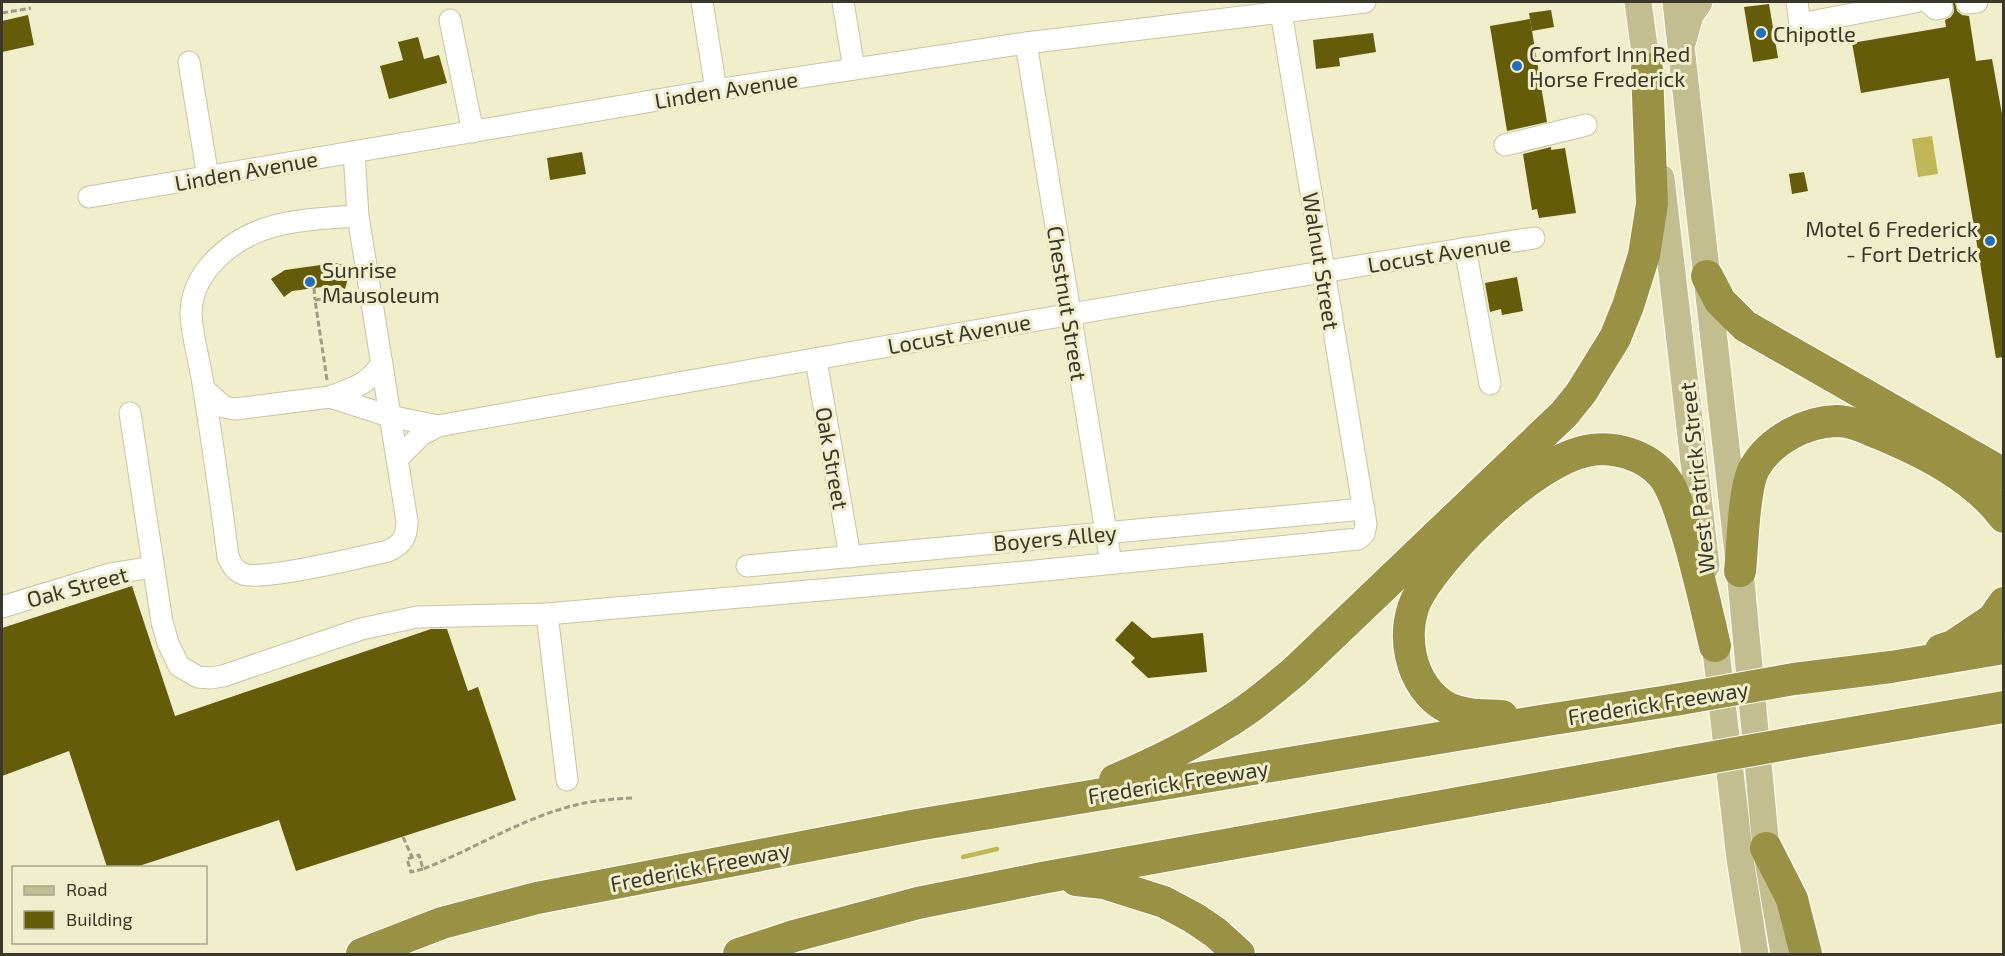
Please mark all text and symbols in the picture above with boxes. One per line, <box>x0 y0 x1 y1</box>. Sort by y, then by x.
place label: Chipotle <box>1773 20 1856 46</box>
marker: Chipotle <box>1754 26 1768 40</box>
place label: Comfort Inn Red Horse Frederick <box>1529 40 1690 91</box>
marker: Comfort Inn Red Horse Frederick <box>1510 59 1524 73</box>
street label: Linden Avenue <box>652 65 800 113</box>
street label: Linden Avenue <box>172 145 320 195</box>
street label: Walnut Street <box>1298 190 1346 332</box>
place label: Motel 6 Frederick - Fort Detrick <box>1805 215 1978 266</box>
street label: Chestnut Street <box>1043 224 1093 382</box>
street label: Locust Avenue <box>1365 229 1513 277</box>
marker: Motel 6 Frederick - Fort Detrick <box>1983 234 1997 248</box>
place label: Sunrise Mausoleum <box>322 256 440 307</box>
marker: Sunrise Mausoleum <box>303 275 317 289</box>
street label: Locust Avenue <box>885 308 1033 358</box>
street label: West Patrick Street <box>1673 381 1719 575</box>
street label: Oak Street <box>811 405 855 511</box>
street label: Boyers Alley <box>992 519 1118 555</box>
street label: Oak Street <box>24 560 130 612</box>
street label: Frederick Freeway <box>1566 675 1751 729</box>
street label: Frederick Freeway <box>1086 754 1271 808</box>
street label: Frederick Freeway <box>608 836 792 896</box>
legend <box>12 866 207 944</box>
text: Road <box>66 878 107 900</box>
text: Building <box>66 908 133 930</box>

